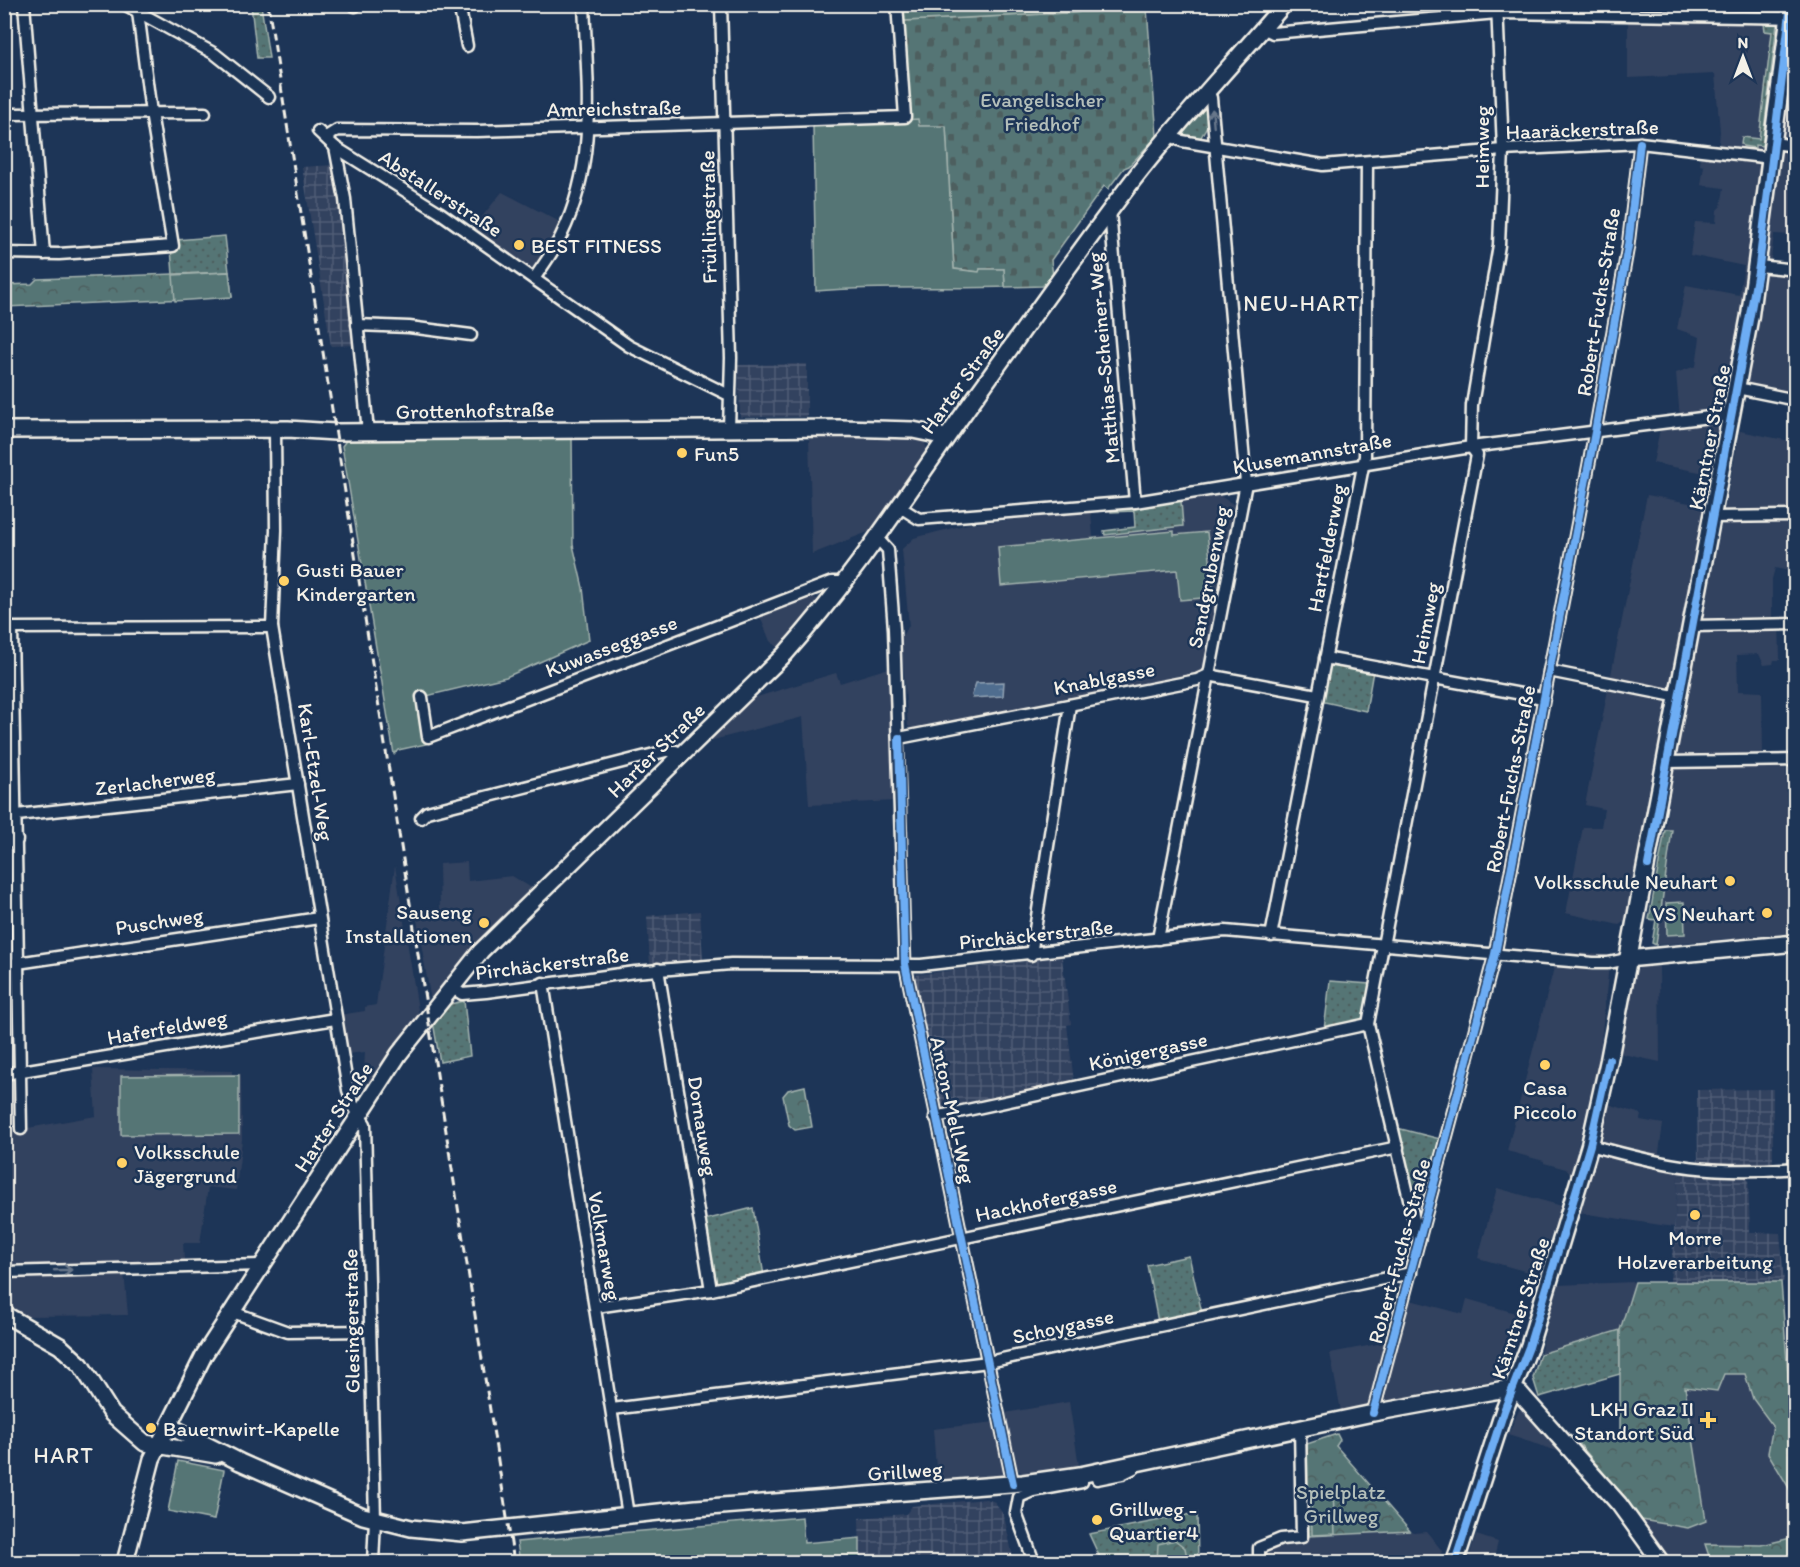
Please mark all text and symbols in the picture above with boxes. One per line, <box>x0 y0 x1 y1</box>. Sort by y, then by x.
north arrow <box>1713 27 1773 87</box>
text: N <box>1738 33 1748 52</box>
park label: Evangelischer Friedhof <box>980 87 1104 136</box>
street label: Amreichstraße <box>546 94 682 122</box>
street label: Heimweg <box>1469 105 1494 188</box>
one-way arrow <box>1207 109 1218 129</box>
street label: Haaräckerstraße <box>1505 114 1659 144</box>
street label: Abstallerstraße <box>375 144 507 242</box>
street label: Frühlingstraße <box>694 150 722 284</box>
street label: Robert-Fuchs-Straße <box>1571 206 1625 398</box>
place label: BEST FITNESS <box>531 233 662 258</box>
marker: BEST FITNESS <box>512 238 526 252</box>
street label: Matthias-Scheiner-Weg <box>1081 251 1125 465</box>
district label: NEU-HART <box>1243 290 1361 317</box>
street label: Harter Straße <box>915 322 1009 438</box>
street label: Kärntner Straße <box>1683 362 1735 512</box>
street label: Grottenhofstraße <box>395 396 555 424</box>
street label: Klusemannstraße <box>1231 427 1393 479</box>
place label: Fun5 <box>694 441 739 466</box>
marker: Fun5 <box>675 446 689 460</box>
street label: Hartfelderweg <box>1301 481 1351 614</box>
street label: Sandgrubenweg <box>1182 503 1234 650</box>
place label: Gusti Bauer Kindergarten <box>296 557 416 606</box>
marker: Gusti Bauer Kindergarten <box>277 574 291 588</box>
street label: Heimweg <box>1405 580 1445 666</box>
street label: Kuwasseggasse <box>541 609 681 683</box>
street label: Knablgasse <box>1051 656 1157 700</box>
street label: Robert-Fuchs-Straße <box>1480 683 1540 875</box>
street label: Harter Straße <box>602 697 710 803</box>
street label: Karl-Etzel-Weg <box>293 701 339 843</box>
street label: Zerlacherweg <box>93 761 217 801</box>
place label: Volksschule Neuhart <box>1534 869 1718 894</box>
marker: Volksschule Neuhart <box>1723 874 1737 888</box>
place label: Sauseng Installationen <box>345 899 472 948</box>
place label: VS Neuhart <box>1652 901 1755 926</box>
street label: Puschweg <box>113 902 205 940</box>
marker: VS Neuhart <box>1760 906 1774 920</box>
street label: Pirchäckerstraße <box>958 913 1114 955</box>
marker: Sauseng Installationen <box>477 916 491 930</box>
street label: Pirchäckerstraße <box>473 941 631 985</box>
street label: Haferfeldweg <box>105 1004 229 1050</box>
street label: Königergasse <box>1086 1026 1210 1076</box>
street label: Anton-Mell-Weg <box>925 1034 981 1186</box>
street label: Harter Straße <box>288 1057 378 1177</box>
marker: Casa Piccolo <box>1538 1058 1552 1072</box>
street label: Dornauweg <box>683 1074 723 1178</box>
place label: Casa Piccolo <box>1513 1075 1577 1124</box>
place label: Volksschule Jägergrund <box>134 1139 240 1188</box>
marker: Volksschule Jägergrund <box>115 1156 129 1170</box>
street label: Robert-Fuchs-Straße <box>1362 1156 1436 1346</box>
street label: Hackhofergasse <box>973 1173 1119 1227</box>
street label: Volkmarweg <box>583 1189 627 1303</box>
marker: Morre Holzverarbeitung <box>1688 1208 1702 1222</box>
place label: Morre Holzverarbeitung <box>1617 1225 1773 1274</box>
street label: Kärntner Straße <box>1485 1234 1555 1382</box>
street label: Glesingerstraße <box>337 1248 365 1394</box>
one-way arrow <box>52 1264 72 1275</box>
street label: Schoygasse <box>1010 1303 1116 1349</box>
place label: LKH Graz II Standort Süd <box>1574 1396 1695 1445</box>
marker: LKH Graz II Standort Süd <box>1699 1411 1717 1429</box>
place label: Bauernwirt-Kapelle <box>163 1416 340 1441</box>
marker: Bauernwirt-Kapelle <box>144 1421 158 1435</box>
district label: HART <box>34 1442 94 1469</box>
street label: Grillweg <box>867 1456 944 1486</box>
park label: Spielplatz Grillweg <box>1296 1479 1386 1528</box>
place label: Grillweg - Quartier4 <box>1109 1496 1199 1545</box>
marker: Grillweg - Quartier4 <box>1090 1513 1104 1527</box>

